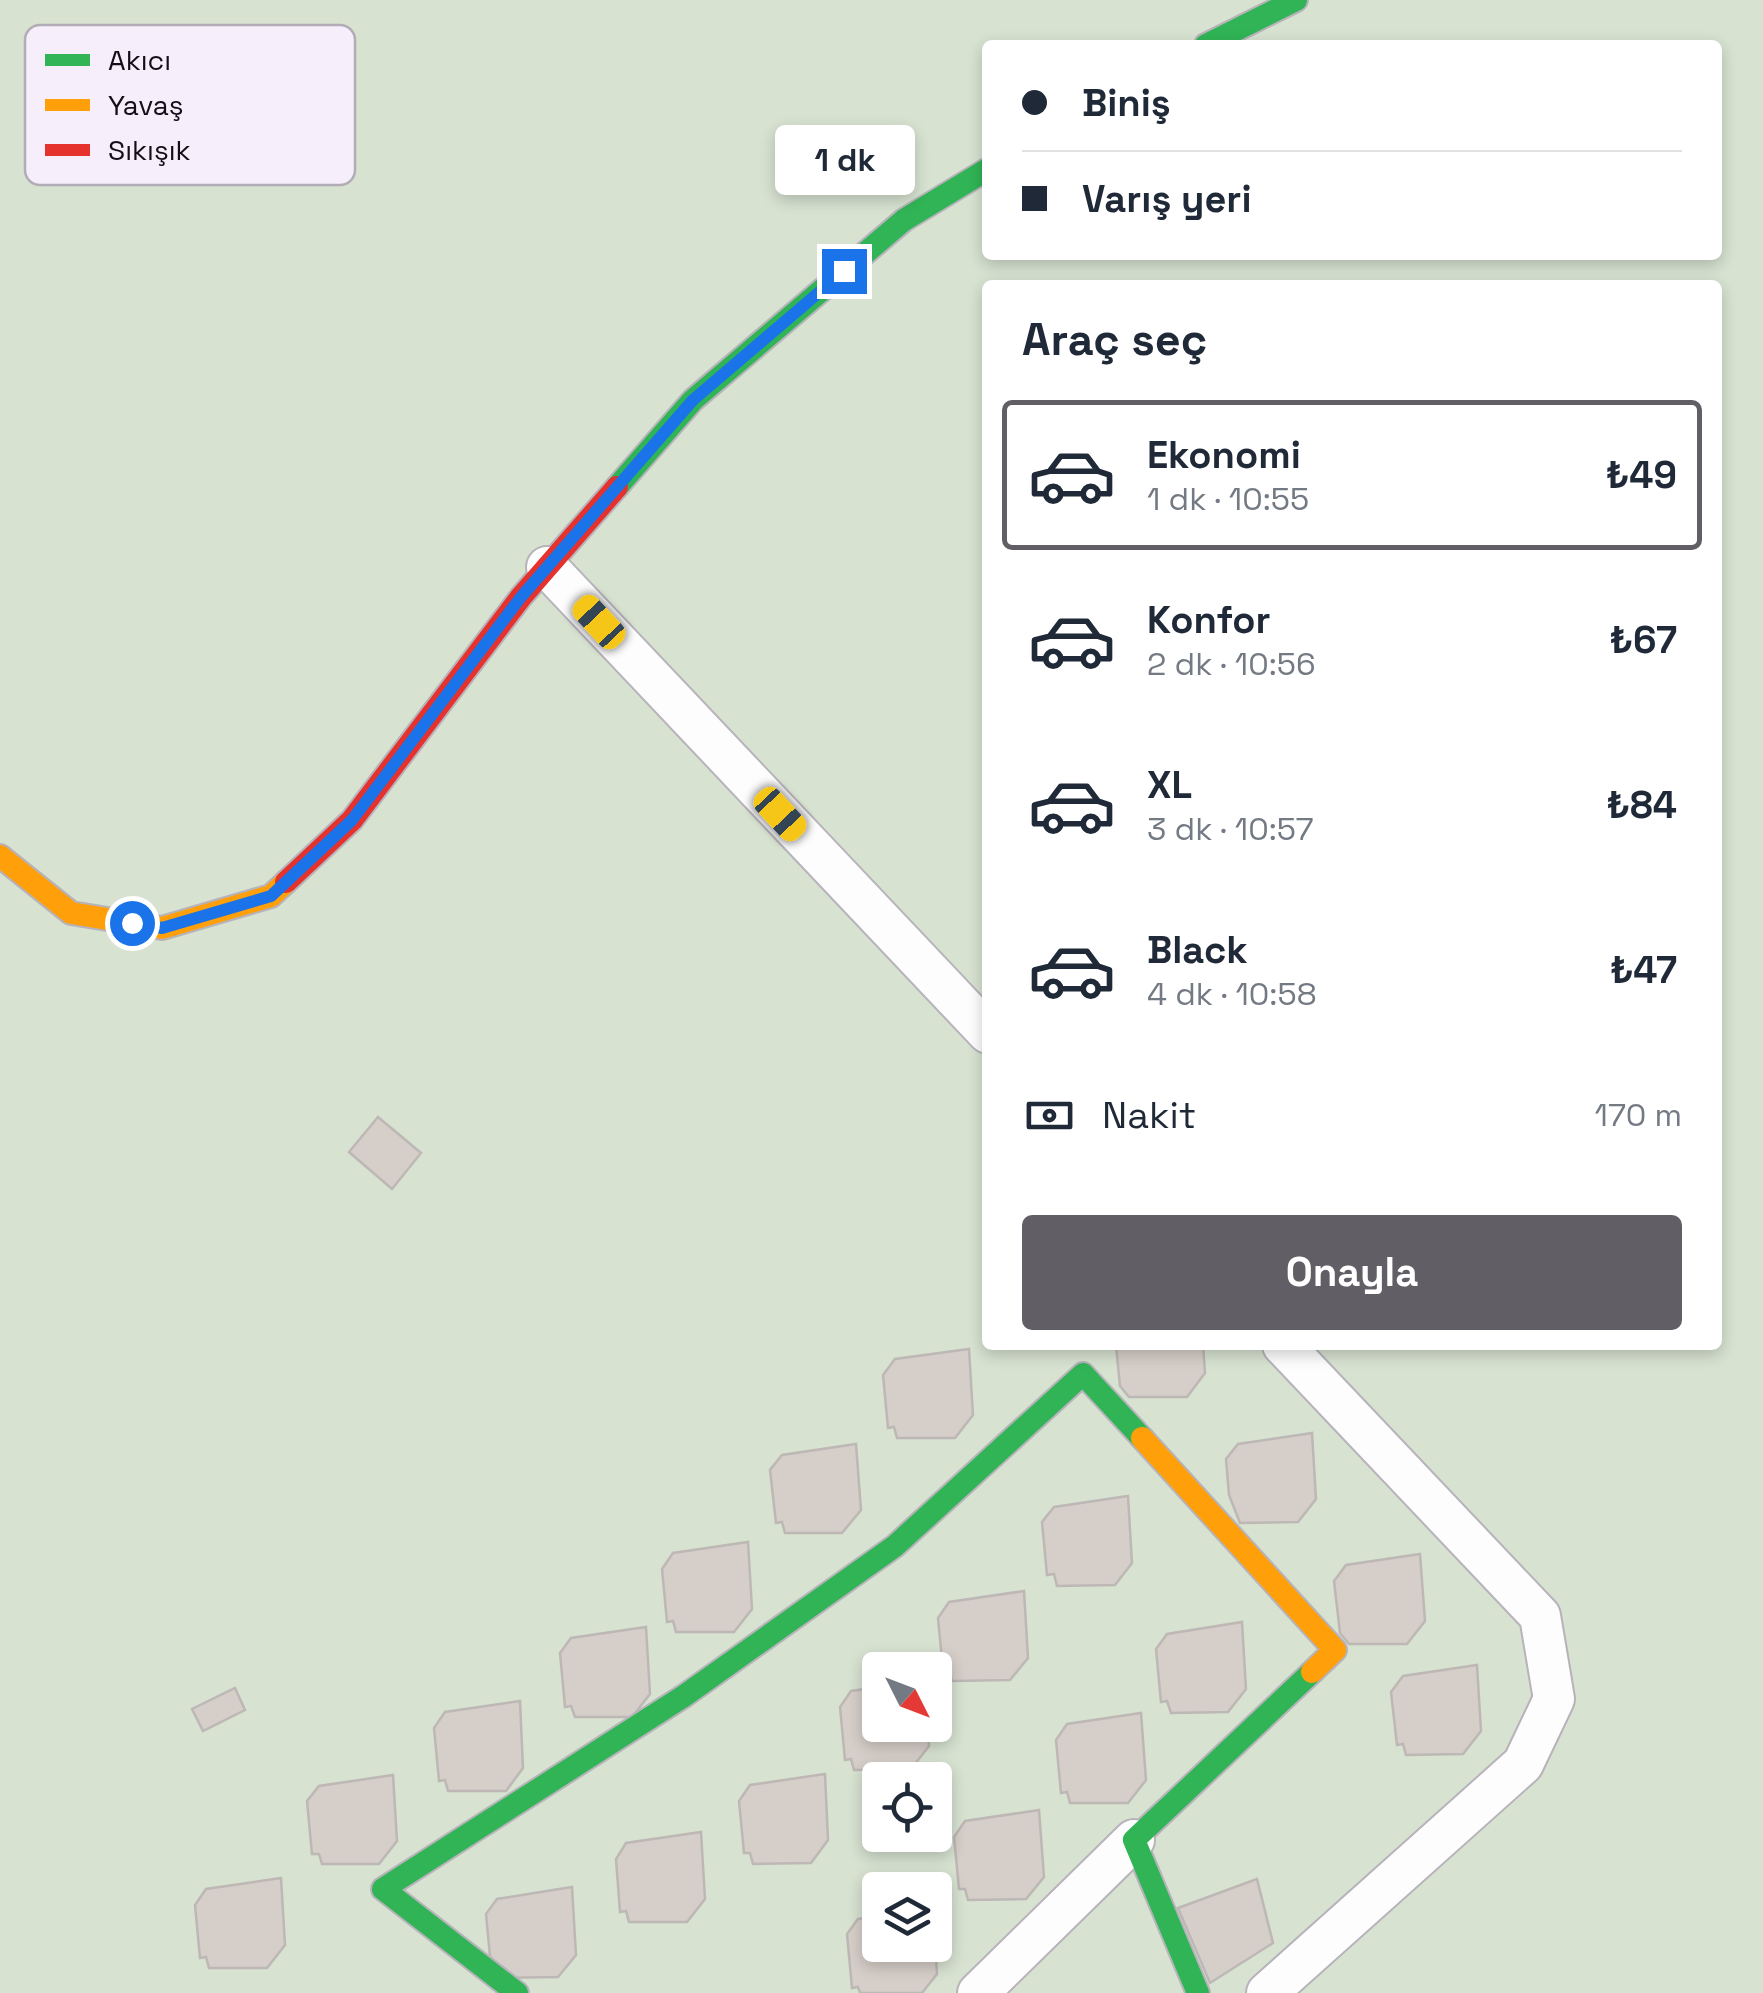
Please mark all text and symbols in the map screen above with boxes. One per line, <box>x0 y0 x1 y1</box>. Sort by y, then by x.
legend <box>25 25 355 185</box>
text: Akıcı <box>108 42 171 78</box>
text: Biniş <box>1082 79 1171 127</box>
text: Yavaş <box>108 87 184 123</box>
callout: 1 dk <box>774 126 914 196</box>
text: Sıkışık <box>108 132 191 168</box>
text: 1 dk <box>814 140 876 180</box>
text: Varış yeri <box>1082 175 1252 223</box>
route end <box>822 249 867 294</box>
text: Araç seç <box>1022 311 1207 368</box>
icon: car <box>1027 430 1117 520</box>
text: Ekonomi <box>1147 431 1301 479</box>
text: ₺49 <box>1606 451 1677 499</box>
text: 1 dk · 10:55 <box>1147 479 1309 519</box>
car <box>568 590 630 654</box>
icon: car <box>1027 595 1117 685</box>
text: Konfor <box>1147 596 1271 644</box>
text: ₺67 <box>1610 616 1677 664</box>
text: 2 dk · 10:56 <box>1147 644 1316 684</box>
icon: car <box>1027 760 1117 850</box>
text: XL <box>1147 761 1192 809</box>
text: ₺84 <box>1607 781 1677 829</box>
car <box>749 782 811 846</box>
text: 3 dk · 10:57 <box>1147 809 1314 849</box>
route start <box>110 901 155 946</box>
icon: car <box>1027 925 1117 1015</box>
text: Black <box>1147 926 1248 974</box>
text: ₺47 <box>1610 946 1677 994</box>
text: 4 dk · 10:58 <box>1147 974 1317 1014</box>
icon: cash <box>1022 1088 1077 1143</box>
text: Nakit <box>1102 1091 1196 1139</box>
text: 170 m <box>1595 1095 1682 1135</box>
button: Onayla <box>1022 1215 1682 1330</box>
north arrow <box>862 1652 952 1742</box>
map controls <box>862 1652 952 1962</box>
button: locate <box>862 1762 952 1852</box>
button: layers <box>862 1872 952 1962</box>

